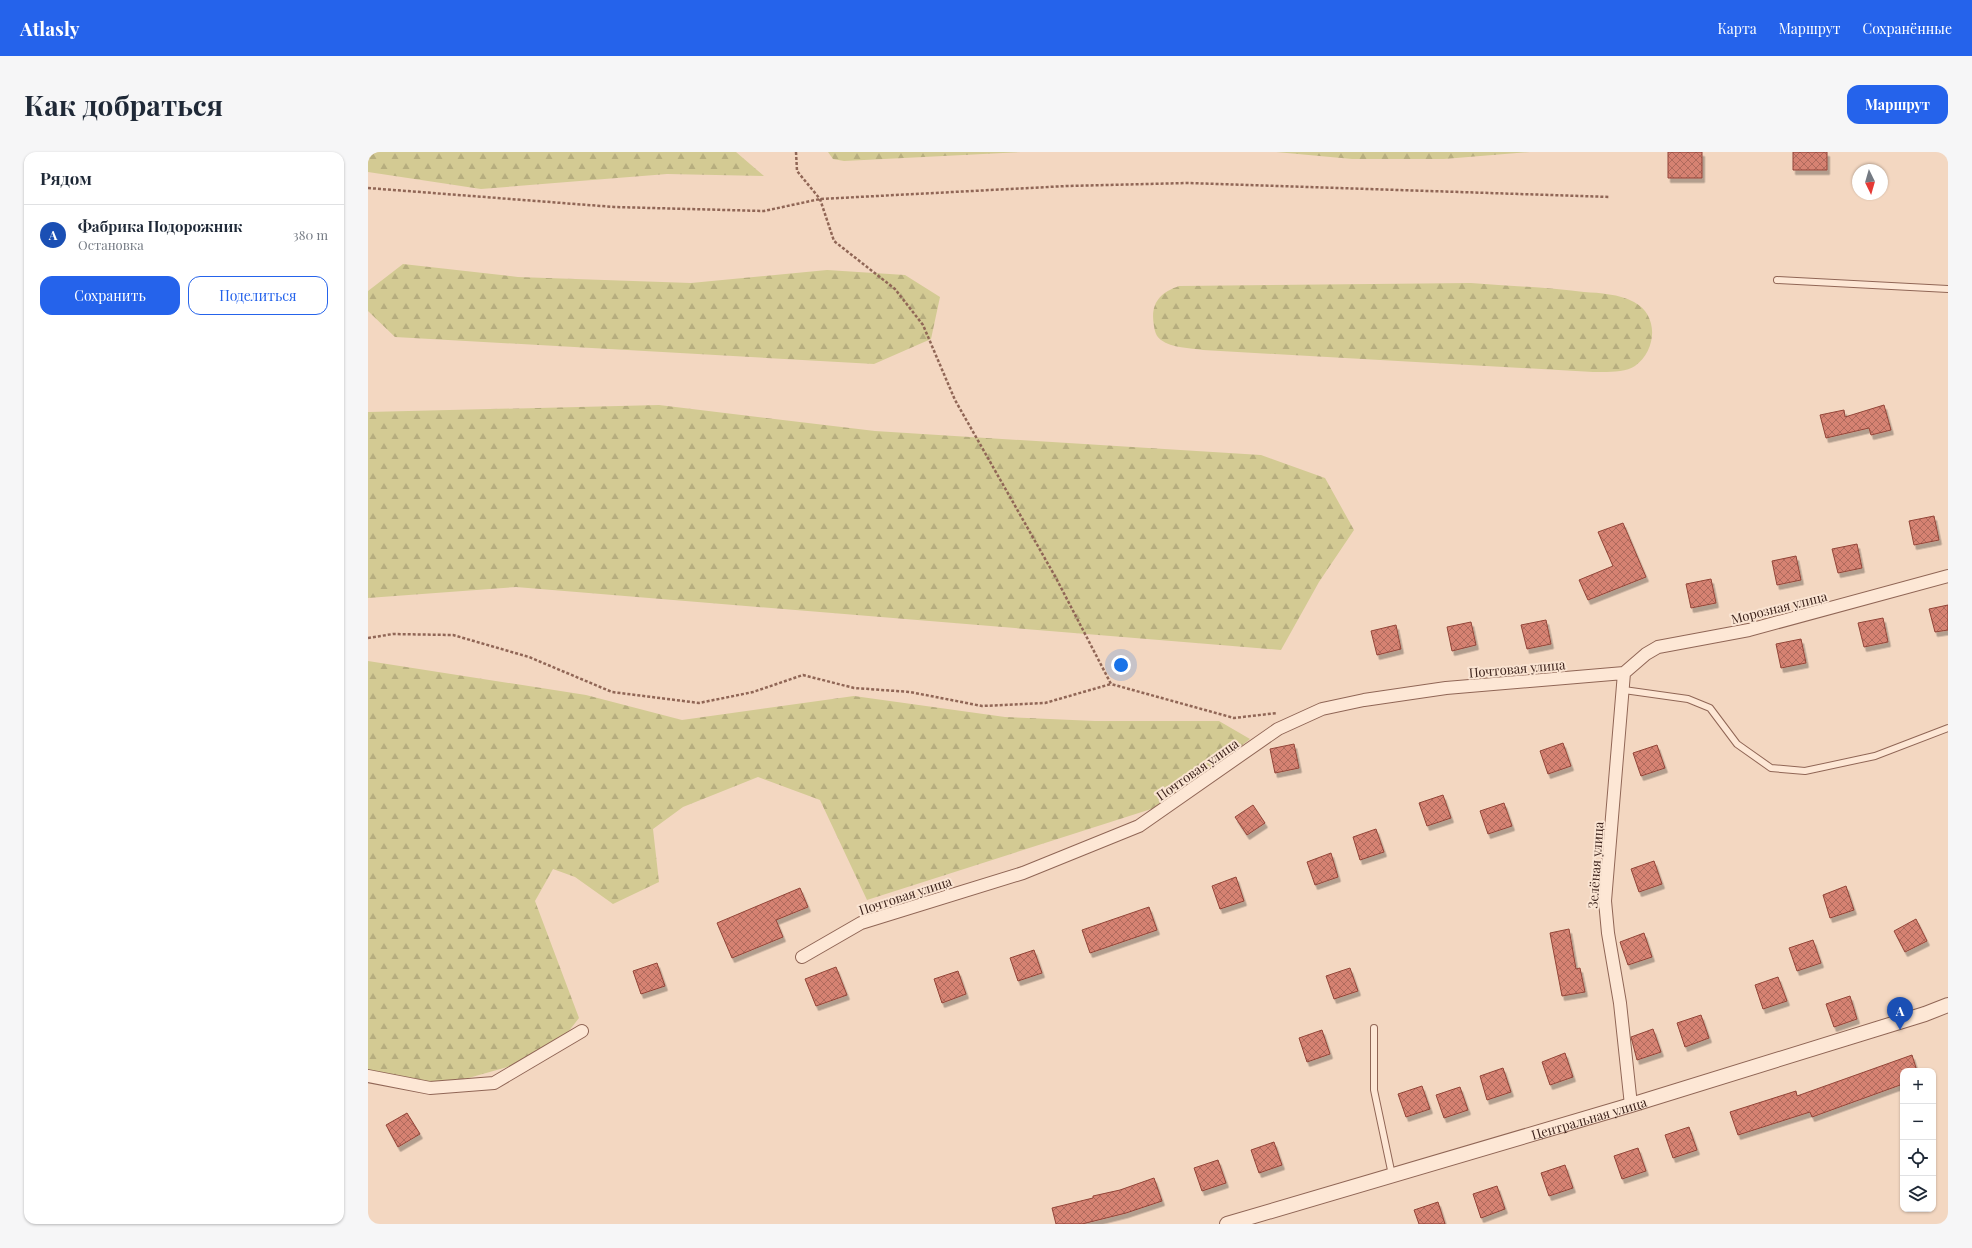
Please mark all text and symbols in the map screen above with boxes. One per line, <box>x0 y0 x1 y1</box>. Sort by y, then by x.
text: Atlasly <box>20 15 80 41</box>
text: Карта <box>1717 19 1757 38</box>
text: Маршрут <box>1779 19 1841 38</box>
text: Сохранённые <box>1863 19 1952 38</box>
button: Маршрут <box>1847 85 1948 124</box>
text: Как добраться <box>24 86 223 123</box>
north arrow <box>1852 164 1888 200</box>
text: Рядом <box>40 167 92 189</box>
text: Фабрика Подорожник <box>78 216 242 236</box>
text: A <box>49 226 57 243</box>
text: 380 m <box>293 226 328 243</box>
text: Остановка <box>78 236 144 253</box>
button: Сохранить <box>40 276 180 315</box>
button: Поделиться <box>188 276 328 315</box>
street label: Морозная улица <box>1729 587 1829 627</box>
your location <box>1111 655 1131 675</box>
street label: Почтовая улица <box>1468 655 1566 681</box>
street label: Почтовая улица <box>1152 734 1242 804</box>
street label: Зелёная улица <box>1583 820 1607 909</box>
street label: Почтовая улица <box>856 872 954 918</box>
pin: A <box>1887 997 1913 1030</box>
map controls <box>1900 1068 1936 1212</box>
button: + <box>1900 1068 1936 1104</box>
street label: Центральная улица <box>1529 1092 1649 1143</box>
button: − <box>1900 1104 1936 1140</box>
button: locate <box>1900 1140 1936 1176</box>
button: layers <box>1900 1176 1936 1212</box>

